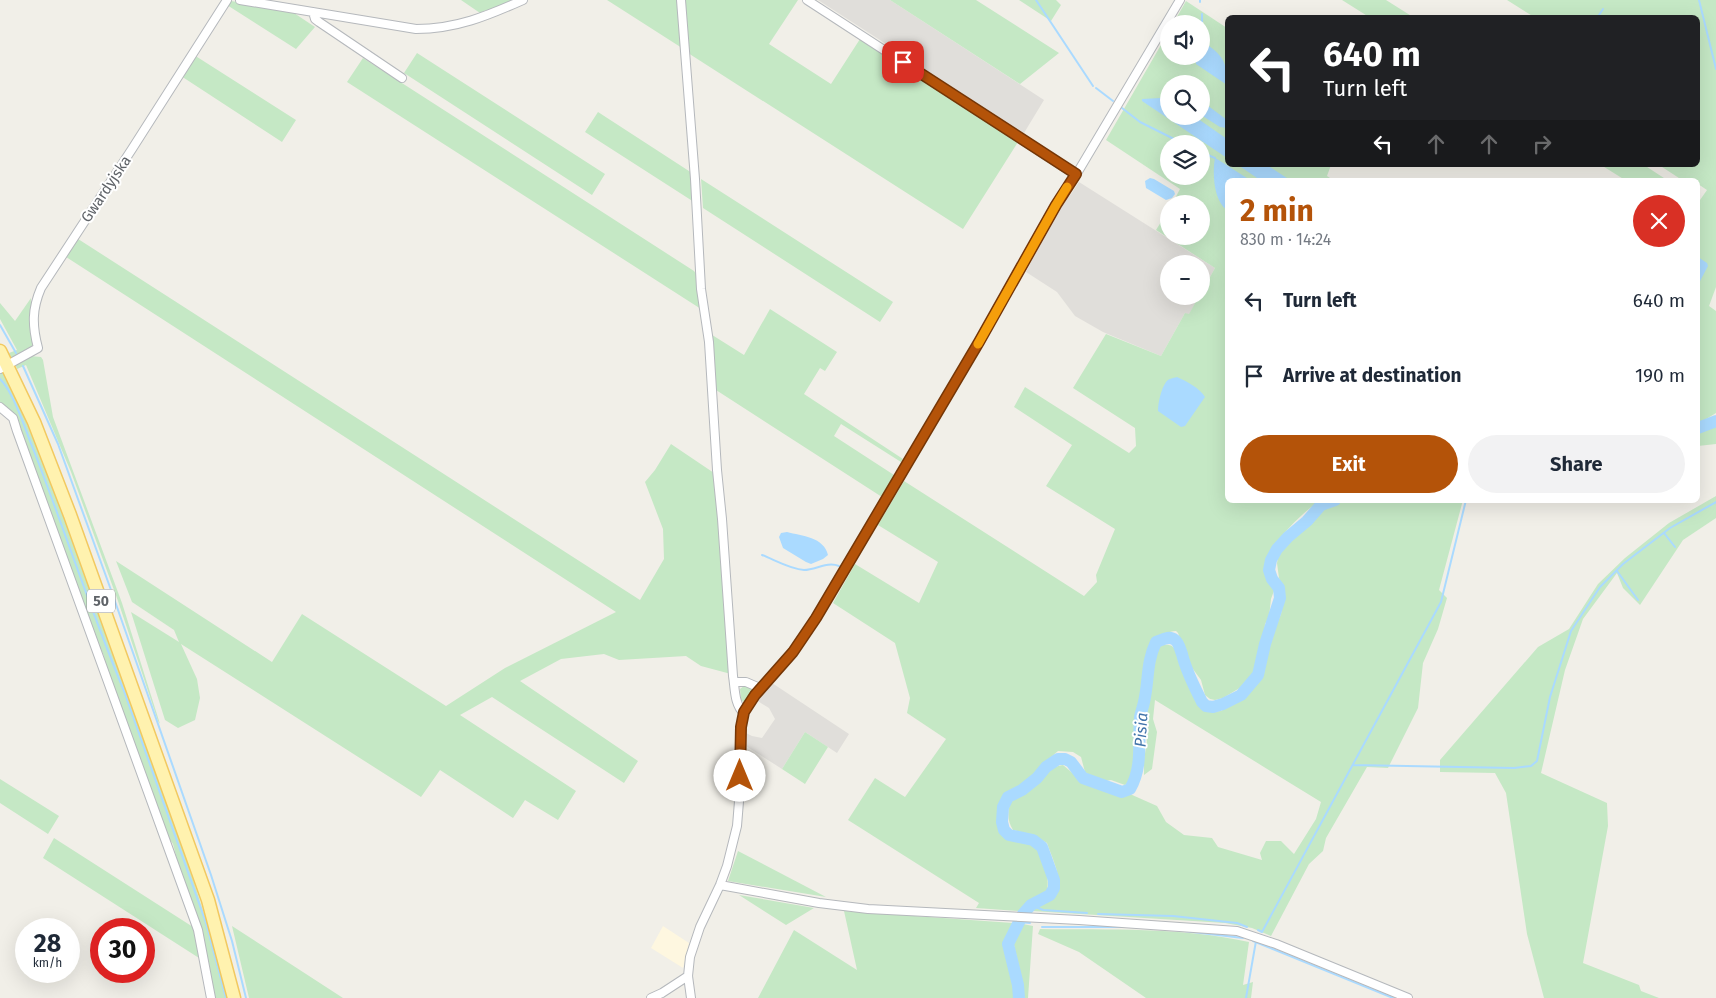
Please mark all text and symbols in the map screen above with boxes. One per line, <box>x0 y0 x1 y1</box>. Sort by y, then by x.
map controls <box>1160 15 1210 305</box>
button: sound <box>1160 15 1210 65</box>
text: 640 m <box>1323 33 1421 75</box>
icon: left <box>1240 35 1305 100</box>
pin <box>882 41 924 83</box>
icon: arrive <box>889 48 917 76</box>
button: search <box>1160 75 1210 125</box>
text: Turn left <box>1323 75 1407 102</box>
icon: left <box>1369 130 1397 158</box>
icon: ahead <box>1422 130 1450 158</box>
icon: ahead <box>1475 130 1503 158</box>
icon: right <box>1528 130 1556 158</box>
button: layers <box>1160 135 1210 185</box>
street label: Gwardyjska <box>77 152 135 226</box>
text: 2 min <box>1240 193 1314 229</box>
button: + <box>1160 195 1210 245</box>
button: close <box>1633 195 1685 247</box>
text: 830 m · 14:24 <box>1240 230 1331 249</box>
button: − <box>1160 255 1210 305</box>
icon: left <box>1240 287 1268 315</box>
text: Turn left <box>1283 289 1357 312</box>
text: 640 m <box>1633 289 1685 312</box>
icon: arrive <box>1240 362 1268 390</box>
text: Arrive at destination <box>1283 364 1462 387</box>
text: 190 m <box>1635 364 1685 387</box>
button: Exit <box>1240 435 1458 493</box>
button: Share <box>1468 435 1685 493</box>
road number: 50 <box>87 590 115 612</box>
water label: Pisia <box>1131 712 1151 748</box>
position arrow <box>713 749 765 801</box>
speed limit sign: 30 <box>90 918 155 983</box>
text: 28 <box>34 929 61 959</box>
text: km/h <box>33 956 62 970</box>

